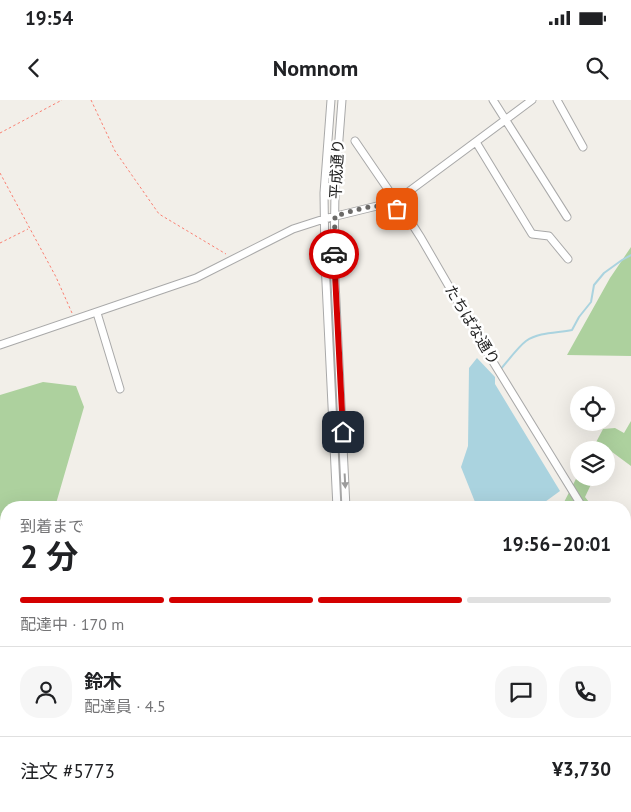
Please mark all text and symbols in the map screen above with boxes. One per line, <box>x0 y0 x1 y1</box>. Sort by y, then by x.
text: 19:54 <box>25 6 73 30</box>
icon: back <box>20 54 48 82</box>
text: Nomnom <box>273 54 358 82</box>
icon: search <box>583 54 611 82</box>
street label: 平成通り <box>325 139 348 199</box>
pin <box>376 188 418 230</box>
icon: bag <box>383 195 411 223</box>
courier <box>309 229 359 279</box>
icon: car <box>320 240 348 268</box>
street label: たちばな通り <box>441 281 504 368</box>
map controls <box>570 386 615 486</box>
button: locate <box>570 386 615 431</box>
pin <box>322 411 364 453</box>
icon: home <box>329 418 357 446</box>
button: layers <box>570 441 615 486</box>
one-way arrow <box>341 473 349 489</box>
text: 到着まで <box>20 516 84 536</box>
text: 19:56–20:01 <box>502 532 611 556</box>
text: 2 分 <box>20 535 78 577</box>
text: 配達中 · 170 m <box>20 614 124 634</box>
button: person <box>20 666 72 718</box>
button: chat <box>495 666 547 718</box>
button: phone <box>559 666 611 718</box>
text: 鈴木 <box>84 669 122 693</box>
text: 配達員 · 4.5 <box>84 696 166 716</box>
text: ¥3,730 <box>552 757 611 781</box>
text: 注文 #5773 <box>20 759 115 783</box>

